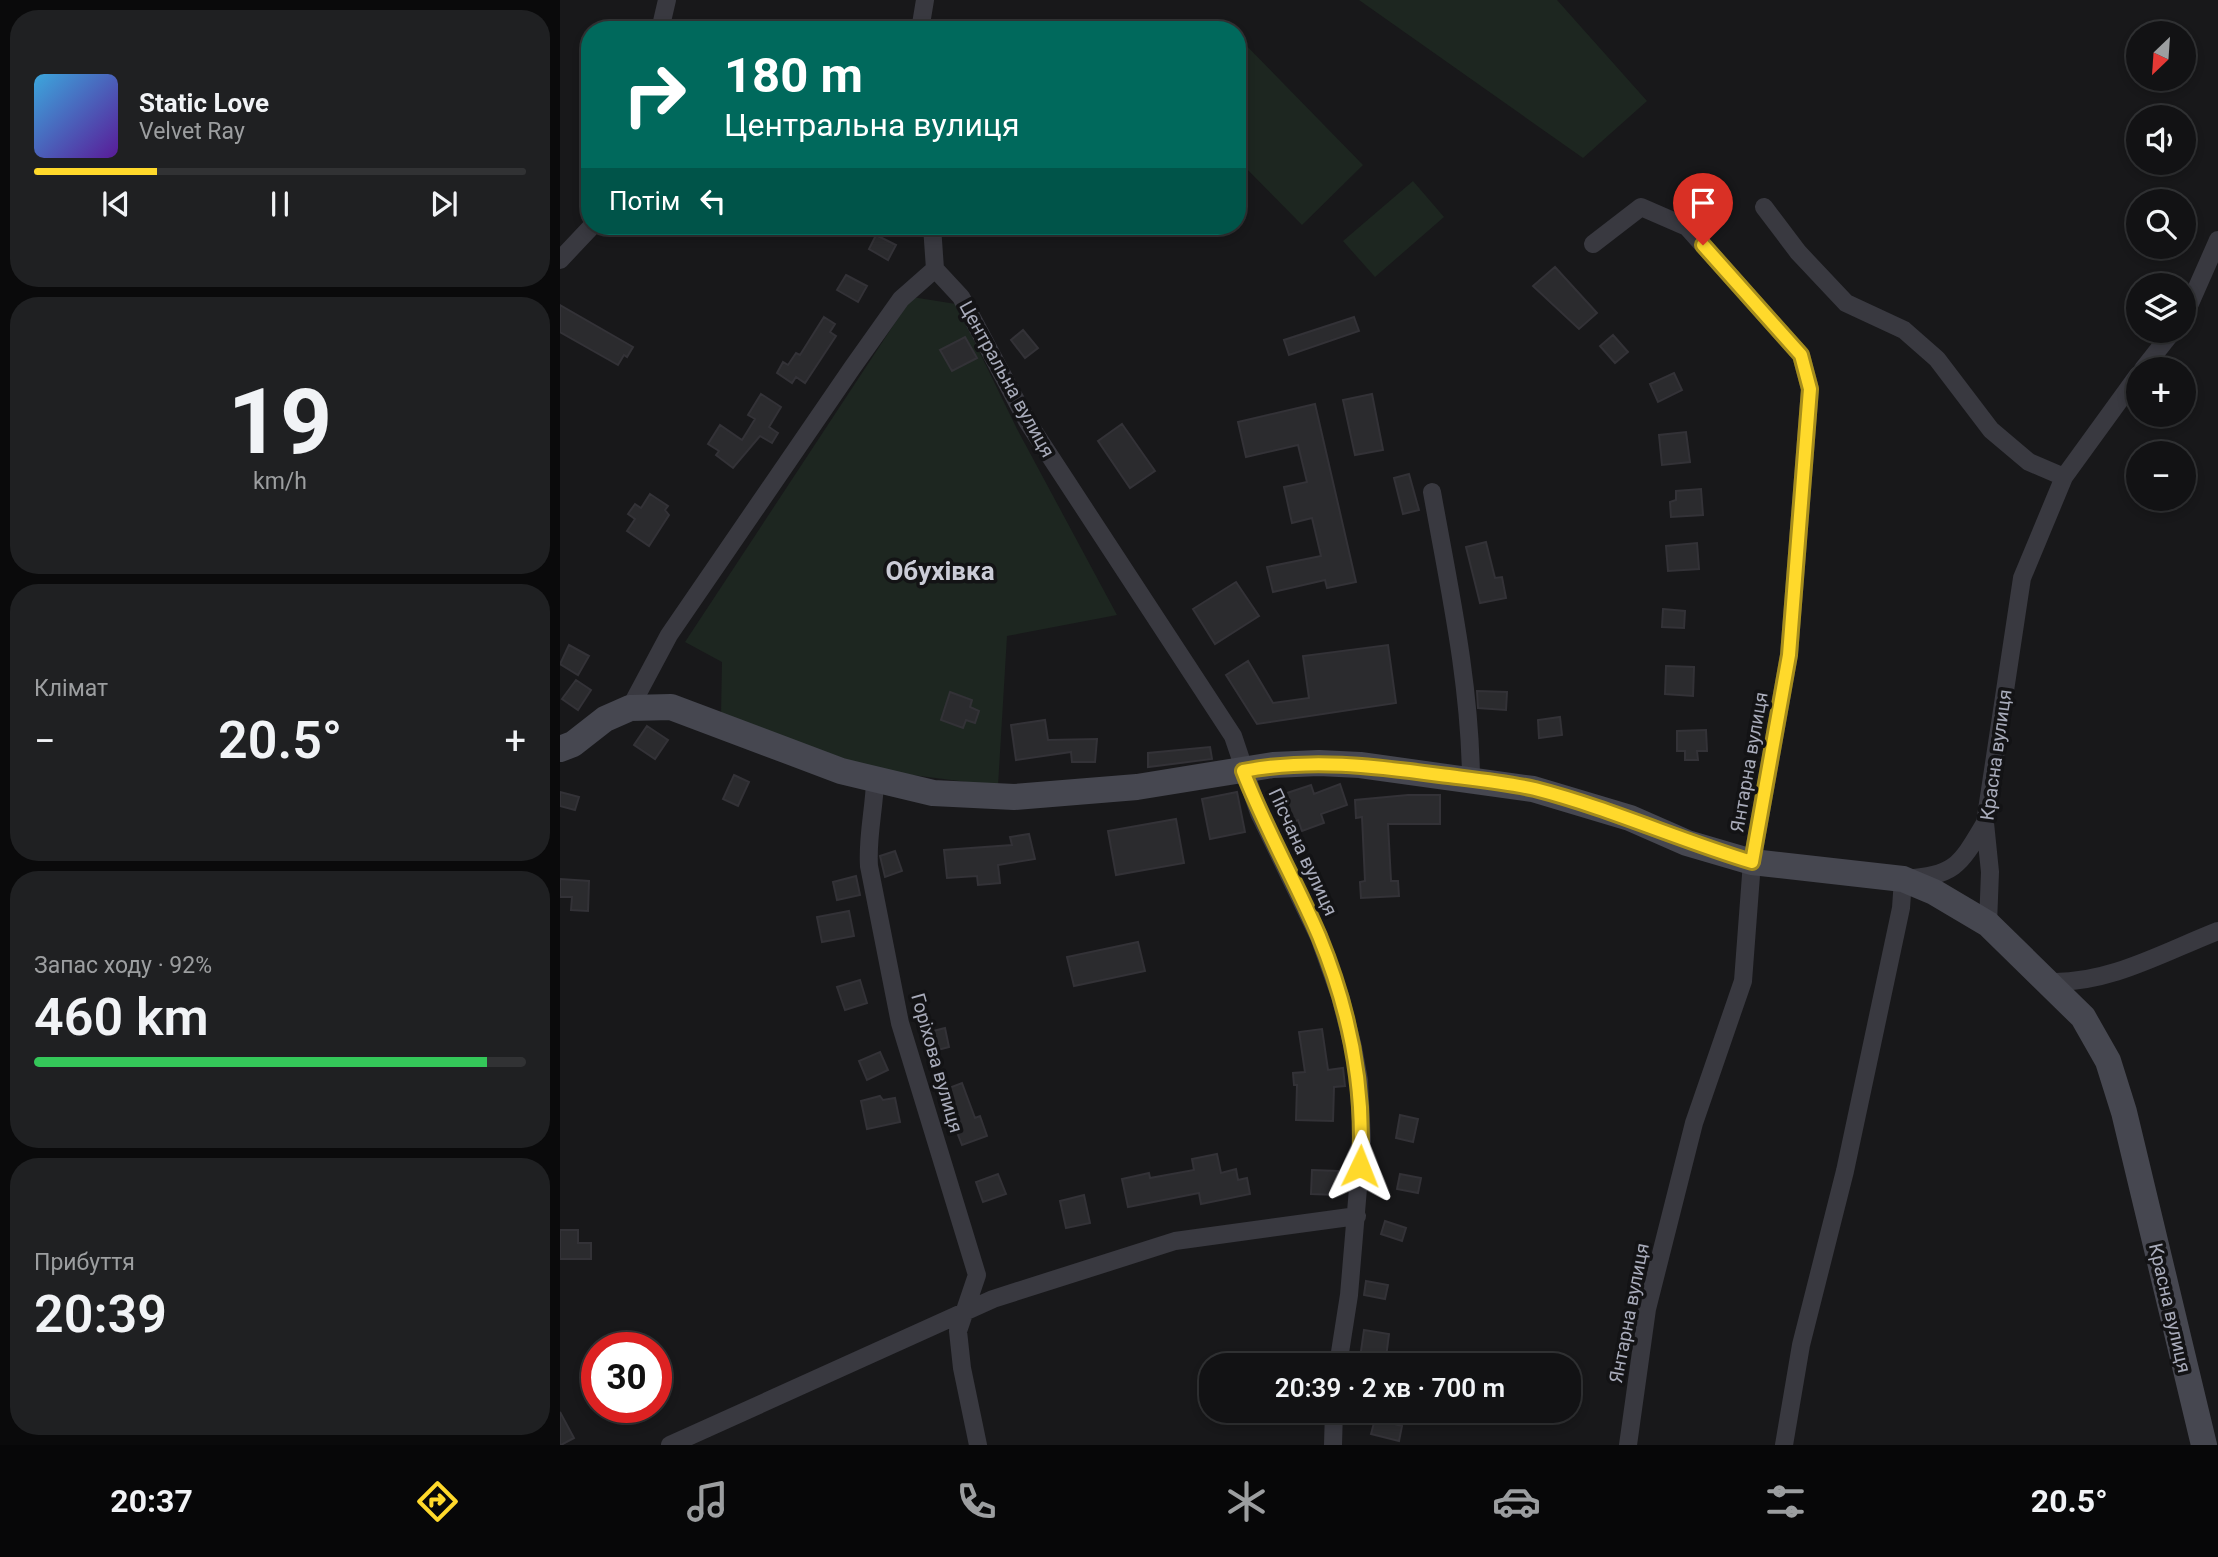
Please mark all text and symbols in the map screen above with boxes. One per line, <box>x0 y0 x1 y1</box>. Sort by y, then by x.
north arrow <box>2126 21 2196 91</box>
map controls <box>2126 21 2196 511</box>
text: 180 m <box>724 47 863 104</box>
icon: right <box>609 49 700 140</box>
text: Static Love <box>139 88 269 118</box>
button: sound <box>2126 105 2196 175</box>
text: Центральна вулиця <box>724 106 1020 144</box>
text: Velvet Ray <box>139 118 245 145</box>
pin <box>1673 173 1733 245</box>
icon: left <box>694 182 732 220</box>
icon: arrive <box>1684 184 1722 222</box>
icon: previous <box>97 185 135 223</box>
icon: pause <box>261 185 299 223</box>
icon: next <box>425 185 463 223</box>
text: Потім <box>609 186 680 216</box>
button: search <box>2126 189 2196 259</box>
button: layers <box>2126 273 2196 343</box>
street label: Центральна вулиця <box>954 297 1060 461</box>
button: + <box>2126 357 2196 427</box>
text: 19 <box>228 369 332 475</box>
button: − <box>2126 441 2196 511</box>
text: km/h <box>253 468 307 495</box>
district label: Обухівка <box>885 556 995 586</box>
text: Клімат <box>34 675 108 702</box>
street label: Красна вулиця <box>1975 688 2017 822</box>
street label: Янтарна вулиця <box>1725 690 1773 834</box>
text: 20.5° <box>218 710 342 771</box>
text: − <box>34 719 56 763</box>
text: + <box>504 719 526 763</box>
street label: Пісчана вулиця <box>1263 785 1343 919</box>
text: Запас ходу · 92% <box>34 952 212 979</box>
text: 460 km <box>34 987 209 1048</box>
street label: Горіхова вулиця <box>906 991 968 1135</box>
position arrow <box>1323 1129 1397 1203</box>
street label: Янтарна вулиця <box>1604 1241 1654 1385</box>
street label: Красна вулиця <box>2144 1241 2196 1375</box>
text: Прибуття <box>34 1249 135 1276</box>
text: 20:39 <box>34 1284 167 1345</box>
speed limit sign: 30 <box>581 1332 672 1423</box>
text: 20:39 · 2 хв · 700 m <box>1275 1373 1505 1403</box>
icon: directions <box>413 1477 462 1526</box>
icon: music <box>683 1477 732 1526</box>
icon: phone <box>952 1477 1001 1526</box>
icon: climate <box>1222 1477 1271 1526</box>
icon: car <box>1492 1477 1541 1526</box>
icon: filters <box>1761 1477 1810 1526</box>
text: 20:37 <box>110 1482 193 1520</box>
text: 20.5° <box>2031 1482 2108 1520</box>

